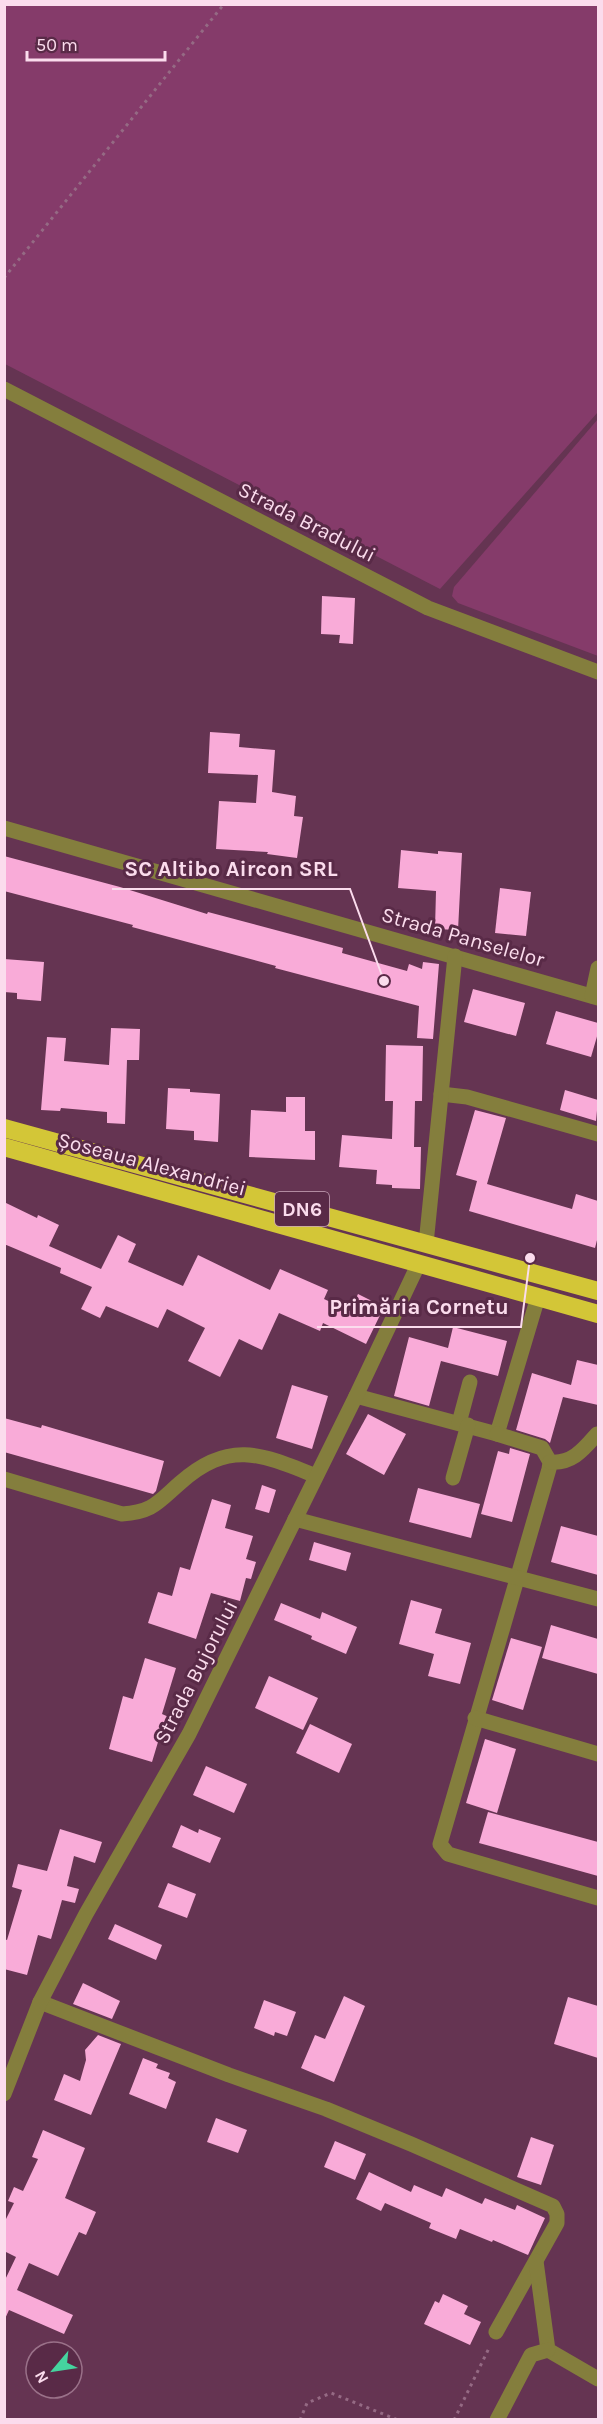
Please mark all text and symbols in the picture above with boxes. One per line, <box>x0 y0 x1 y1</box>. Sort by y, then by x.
scale bar <box>27 24 165 62</box>
text: 50 m <box>36 34 78 56</box>
street label: Strada Bradului <box>234 477 380 567</box>
callout: SC Altibo Aircon SRL <box>112 849 350 889</box>
text: SC Altibo Aircon SRL <box>124 856 338 882</box>
street label: Strada Panselelor <box>379 902 547 972</box>
street label: Șoseaua Alexandriei <box>55 1127 249 1201</box>
road number: DN6 <box>275 1192 329 1226</box>
callout: Primăria Cornetu <box>317 1287 521 1327</box>
text: Primăria Cornetu <box>329 1294 509 1320</box>
street label: Strada Bujorului <box>150 1596 242 1748</box>
north arrow <box>24 2340 84 2400</box>
text: N <box>30 2367 52 2387</box>

